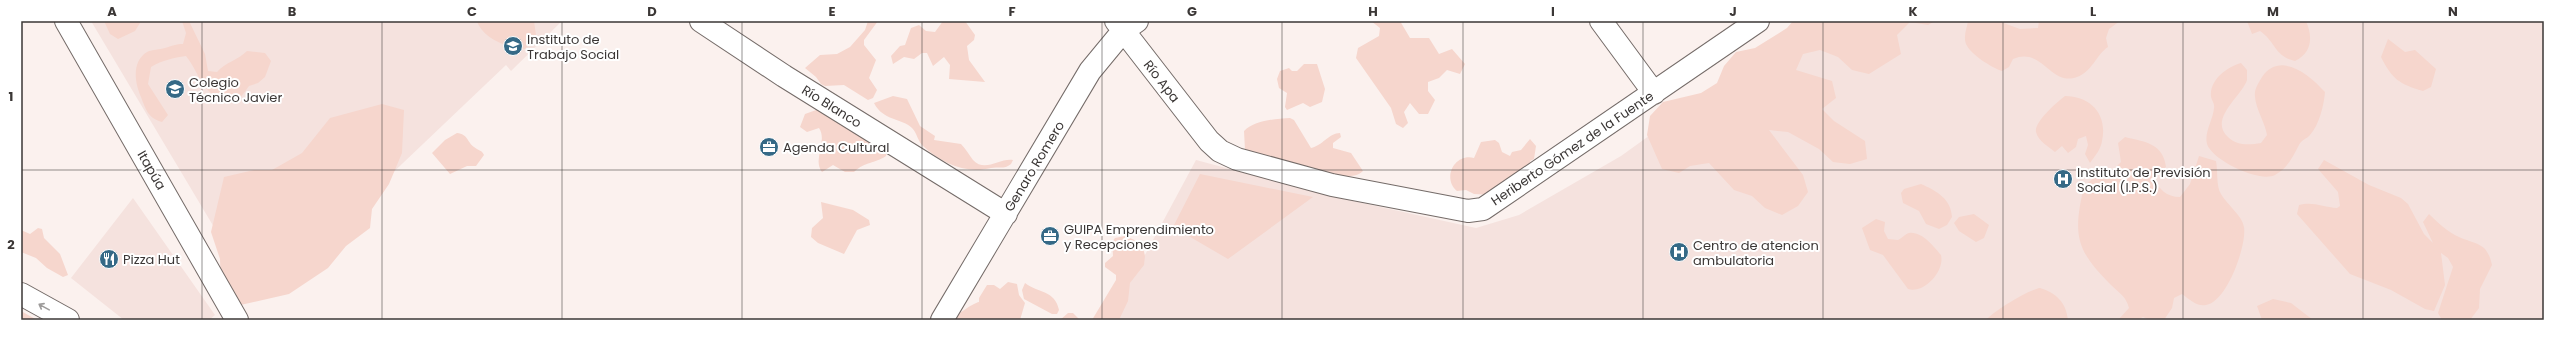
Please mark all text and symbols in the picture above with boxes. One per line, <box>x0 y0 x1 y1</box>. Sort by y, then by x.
text: A <box>107 2 117 21</box>
text: B <box>288 2 297 21</box>
text: C <box>467 2 477 21</box>
text: D <box>647 2 657 21</box>
text: E <box>828 2 836 21</box>
text: F <box>1008 2 1016 21</box>
text: G <box>1187 2 1197 21</box>
text: H <box>1368 2 1378 21</box>
text: I <box>1551 2 1555 21</box>
text: J <box>1729 2 1737 21</box>
text: K <box>1908 2 1918 21</box>
text: L <box>2090 2 2096 21</box>
text: M <box>2267 2 2279 21</box>
text: N <box>2448 2 2458 21</box>
place label: Instituto de Trabajo Social <box>527 30 619 64</box>
school or university icon: Instituto de Trabajo Social <box>502 35 524 57</box>
street label: Río Apa <box>1139 56 1184 107</box>
place label: Colegio Técnico Javier <box>189 73 282 107</box>
school or university icon: Colegio Técnico Javier <box>164 78 186 100</box>
street label: Río Blanco <box>798 81 865 132</box>
text: 1 <box>9 87 13 106</box>
street label: Heriberto Gómez de la Fuente <box>1487 87 1657 210</box>
street label: Genaro Romero <box>1000 117 1069 215</box>
office icon: Agenda Cultural <box>758 136 780 158</box>
place label: Agenda Cultural <box>783 138 889 157</box>
street label: Itapúa <box>133 147 170 193</box>
place label: Instituto de Previsión Social (I.P.S.) <box>2077 163 2211 197</box>
hospital icon: Instituto de Previsión Social (I.P.S.) <box>2052 168 2074 190</box>
place label: GUIPA Emprendimiento y Recepciones <box>1064 220 1214 254</box>
office icon: GUIPA Emprendimiento y Recepciones <box>1039 225 1061 247</box>
text: 2 <box>7 235 15 254</box>
place label: Centro de atencion ambulatoria <box>1693 236 1819 270</box>
hospital icon: Centro de atencion ambulatoria <box>1668 241 1690 263</box>
restaurant icon: Pizza Hut <box>98 248 120 270</box>
place label: Pizza Hut <box>123 250 180 269</box>
one-way arrow <box>38 303 50 310</box>

